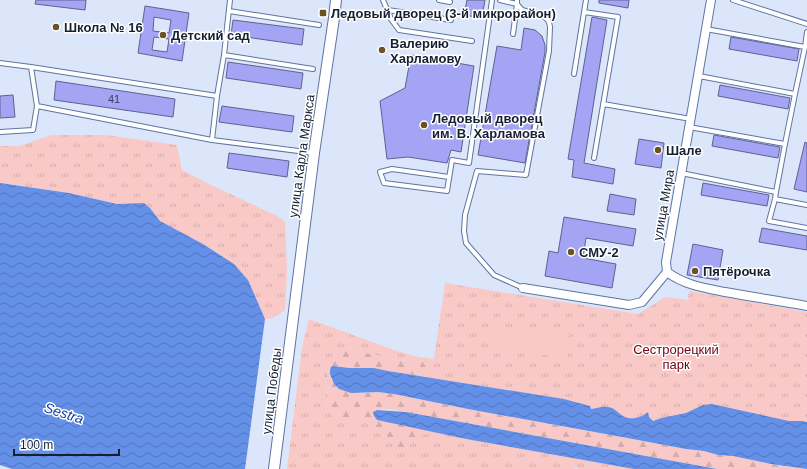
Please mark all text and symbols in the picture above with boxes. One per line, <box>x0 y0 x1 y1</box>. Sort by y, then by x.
place label: Ледовый дворец (3-й микрорайон) <box>331 6 556 21</box>
marker: Ледовый дворец (3-й микрорайон) <box>318 8 328 18</box>
place label: Школа № 16 <box>64 20 143 35</box>
marker: Школа № 16 <box>51 22 61 32</box>
place label: Детский сад <box>171 28 251 43</box>
marker: Детский сад <box>158 30 168 40</box>
place label: Валерию Харламову <box>390 36 462 66</box>
marker: Валерию Харламову <box>377 45 387 55</box>
house number: 41 <box>108 93 120 105</box>
street label: улица Карла Маркса <box>285 93 318 219</box>
place label: Ледовый дворец им. В. Харламова <box>432 111 546 141</box>
marker: Ледовый дворец им. В. Харламова <box>419 120 429 130</box>
place label: Шале <box>666 143 702 158</box>
marker: Шале <box>653 145 663 155</box>
street label: улица Мира <box>650 168 677 242</box>
place label: СМУ-2 <box>579 245 619 260</box>
marker: СМУ-2 <box>566 247 576 257</box>
place label: Пятёрочка <box>703 264 771 279</box>
marker: Пятёрочка <box>690 266 700 276</box>
park label: Сестрорецкий парк <box>633 342 719 372</box>
street label: улица Победы <box>259 347 284 435</box>
water label: Sestra <box>42 399 86 427</box>
scale bar <box>14 431 119 457</box>
text: 100 m <box>20 438 53 452</box>

